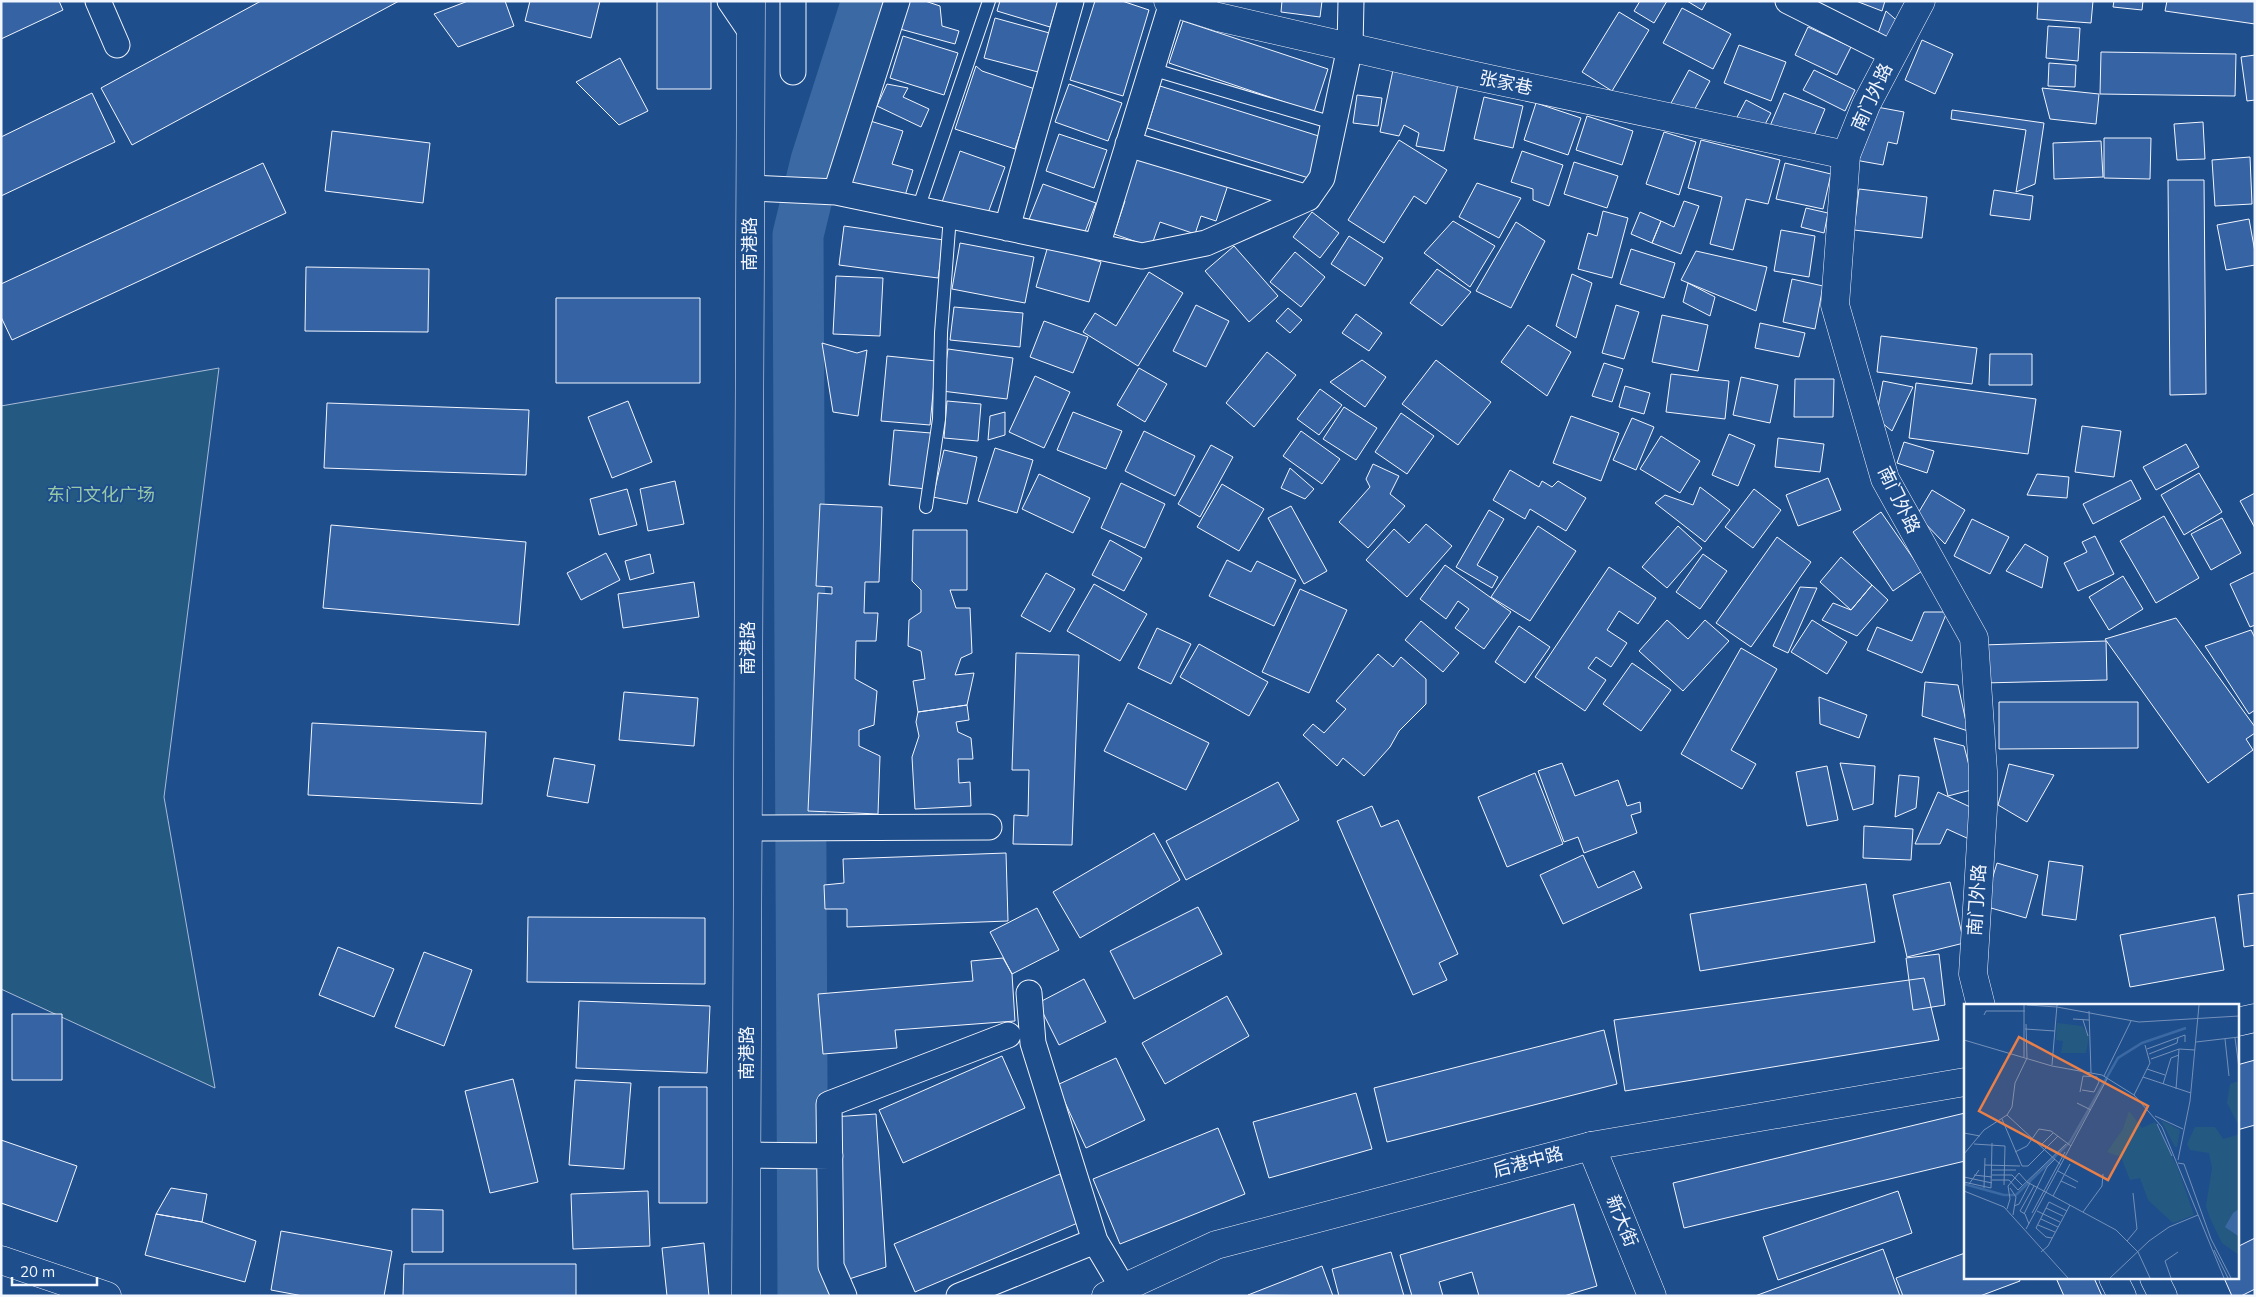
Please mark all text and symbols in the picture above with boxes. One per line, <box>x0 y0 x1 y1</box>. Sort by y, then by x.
street label: 南门外路 <box>1846 59 1897 134</box>
street label: 张家巷 <box>1477 66 1535 99</box>
street label: 南港路 <box>738 217 761 271</box>
street label: 南门外路 <box>1873 462 1926 537</box>
park label: 东门文化广场 <box>47 483 155 506</box>
street label: 南港路 <box>736 621 759 675</box>
street label: 南门外路 <box>1963 863 1990 937</box>
inset map <box>1964 1004 2238 1280</box>
street label: 南港路 <box>735 1026 758 1080</box>
street label: 后港中路 <box>1490 1141 1566 1182</box>
street label: 新大街 <box>1602 1191 1643 1250</box>
scale bar <box>12 1254 98 1286</box>
text: 20 m <box>20 1262 55 1281</box>

